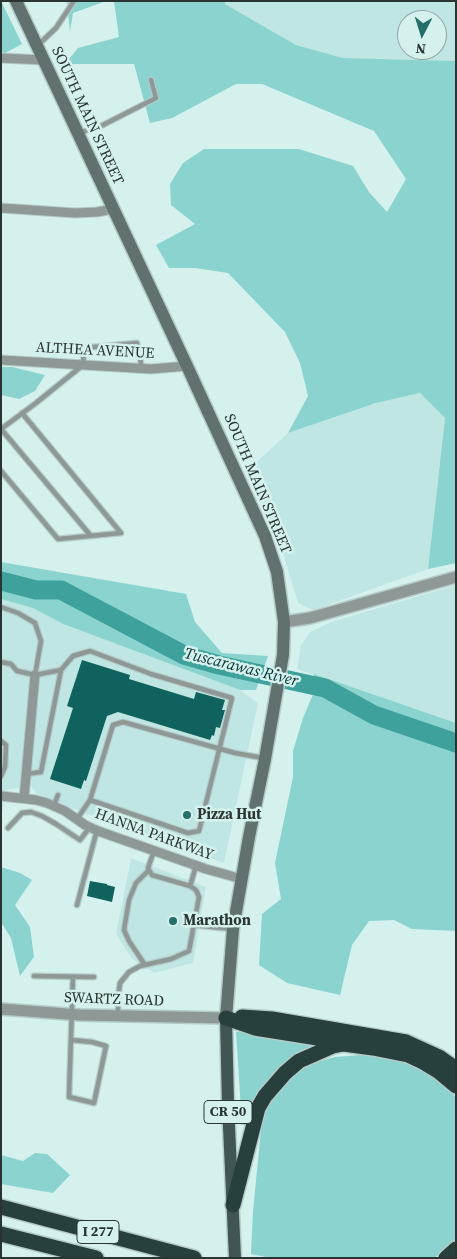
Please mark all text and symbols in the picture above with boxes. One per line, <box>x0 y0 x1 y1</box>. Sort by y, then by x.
north arrow <box>397 10 447 60</box>
text: N <box>415 39 427 59</box>
street label: SOUTH MAIN STREET <box>47 44 127 188</box>
street label: ALTHEA AVENUE <box>35 339 155 363</box>
street label: SOUTH MAIN STREET <box>219 411 295 557</box>
water label: Tuscarawas River <box>182 645 300 691</box>
street label: HANNA PARKWAY <box>92 805 216 865</box>
place label: Pizza Hut <box>197 806 261 824</box>
marker: Pizza Hut <box>181 809 193 821</box>
place label: Marathon <box>183 912 251 930</box>
marker: Marathon <box>167 915 179 927</box>
street label: SWARTZ ROAD <box>64 989 164 1011</box>
road number: CR 50 <box>204 1100 252 1124</box>
road number: I 277 <box>77 1220 119 1244</box>

